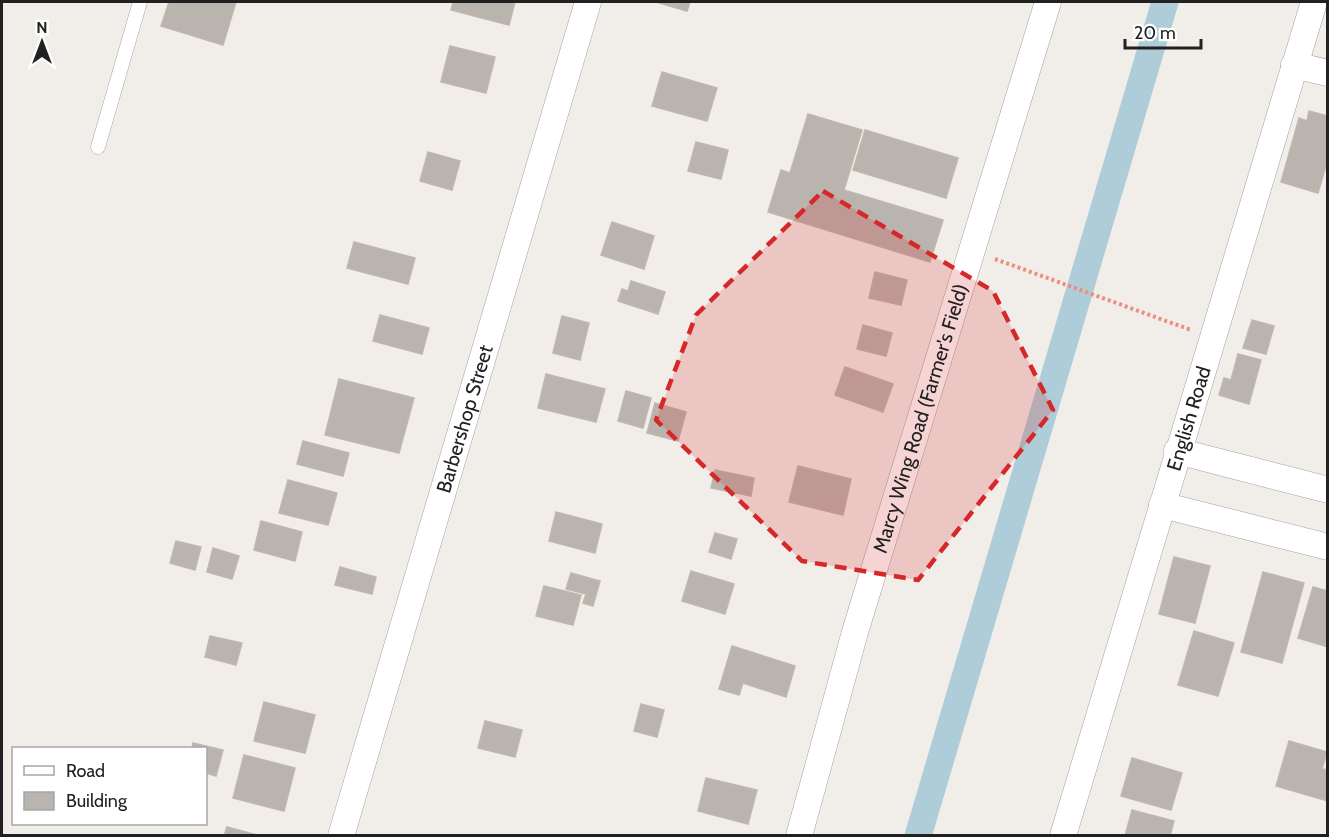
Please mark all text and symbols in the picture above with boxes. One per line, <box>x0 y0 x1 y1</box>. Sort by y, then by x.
north arrow <box>12 12 72 72</box>
scale bar <box>1125 12 1202 50</box>
text: N <box>36 18 48 37</box>
text: 20 m <box>1134 22 1176 44</box>
street label: Marcy Wing Road (Farmer's Field) <box>868 281 973 556</box>
street label: Barbershop Street <box>431 342 498 496</box>
street label: English Road <box>1162 363 1216 474</box>
legend <box>12 747 207 825</box>
text: Road <box>66 760 105 782</box>
text: Building <box>66 790 128 812</box>

